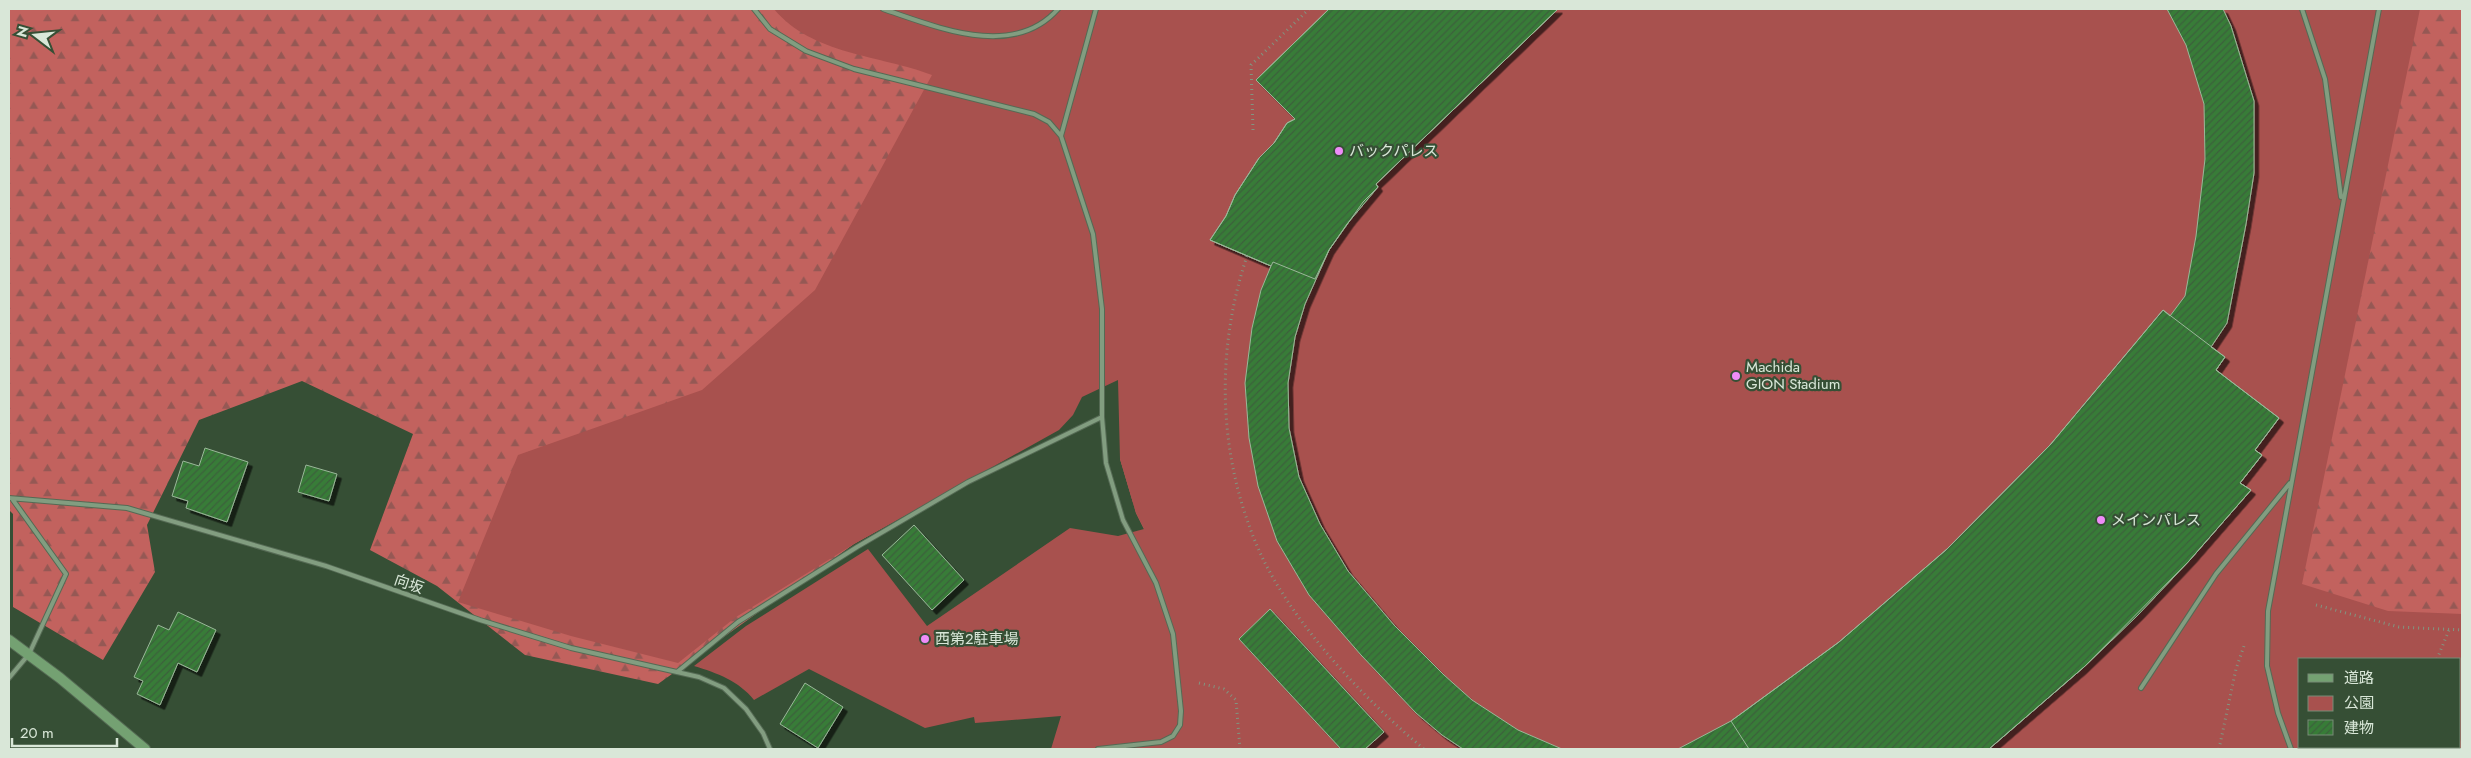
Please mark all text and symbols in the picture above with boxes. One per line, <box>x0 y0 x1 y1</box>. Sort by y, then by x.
north arrow <box>10 10 60 60</box>
text: N <box>11 23 34 40</box>
place label: バックパレス <box>1349 140 1438 162</box>
marker: バックパレス <box>1333 145 1345 157</box>
place label: Machida GION Stadium <box>1746 356 1840 395</box>
marker: Machida GION Stadium <box>1730 370 1742 382</box>
place label: メインパレス <box>2111 509 2201 531</box>
marker: メインパレス <box>2095 514 2107 526</box>
street label: 向坂 <box>391 569 427 599</box>
place label: 西第2駐車場 <box>935 628 1019 650</box>
marker: 西第2駐車場 <box>919 633 931 645</box>
legend <box>2298 658 2461 748</box>
text: 道路 <box>2344 667 2374 689</box>
text: 公園 <box>2344 692 2374 714</box>
scale bar <box>12 716 118 748</box>
text: 建物 <box>2344 717 2374 739</box>
text: 20 m <box>20 722 54 744</box>

